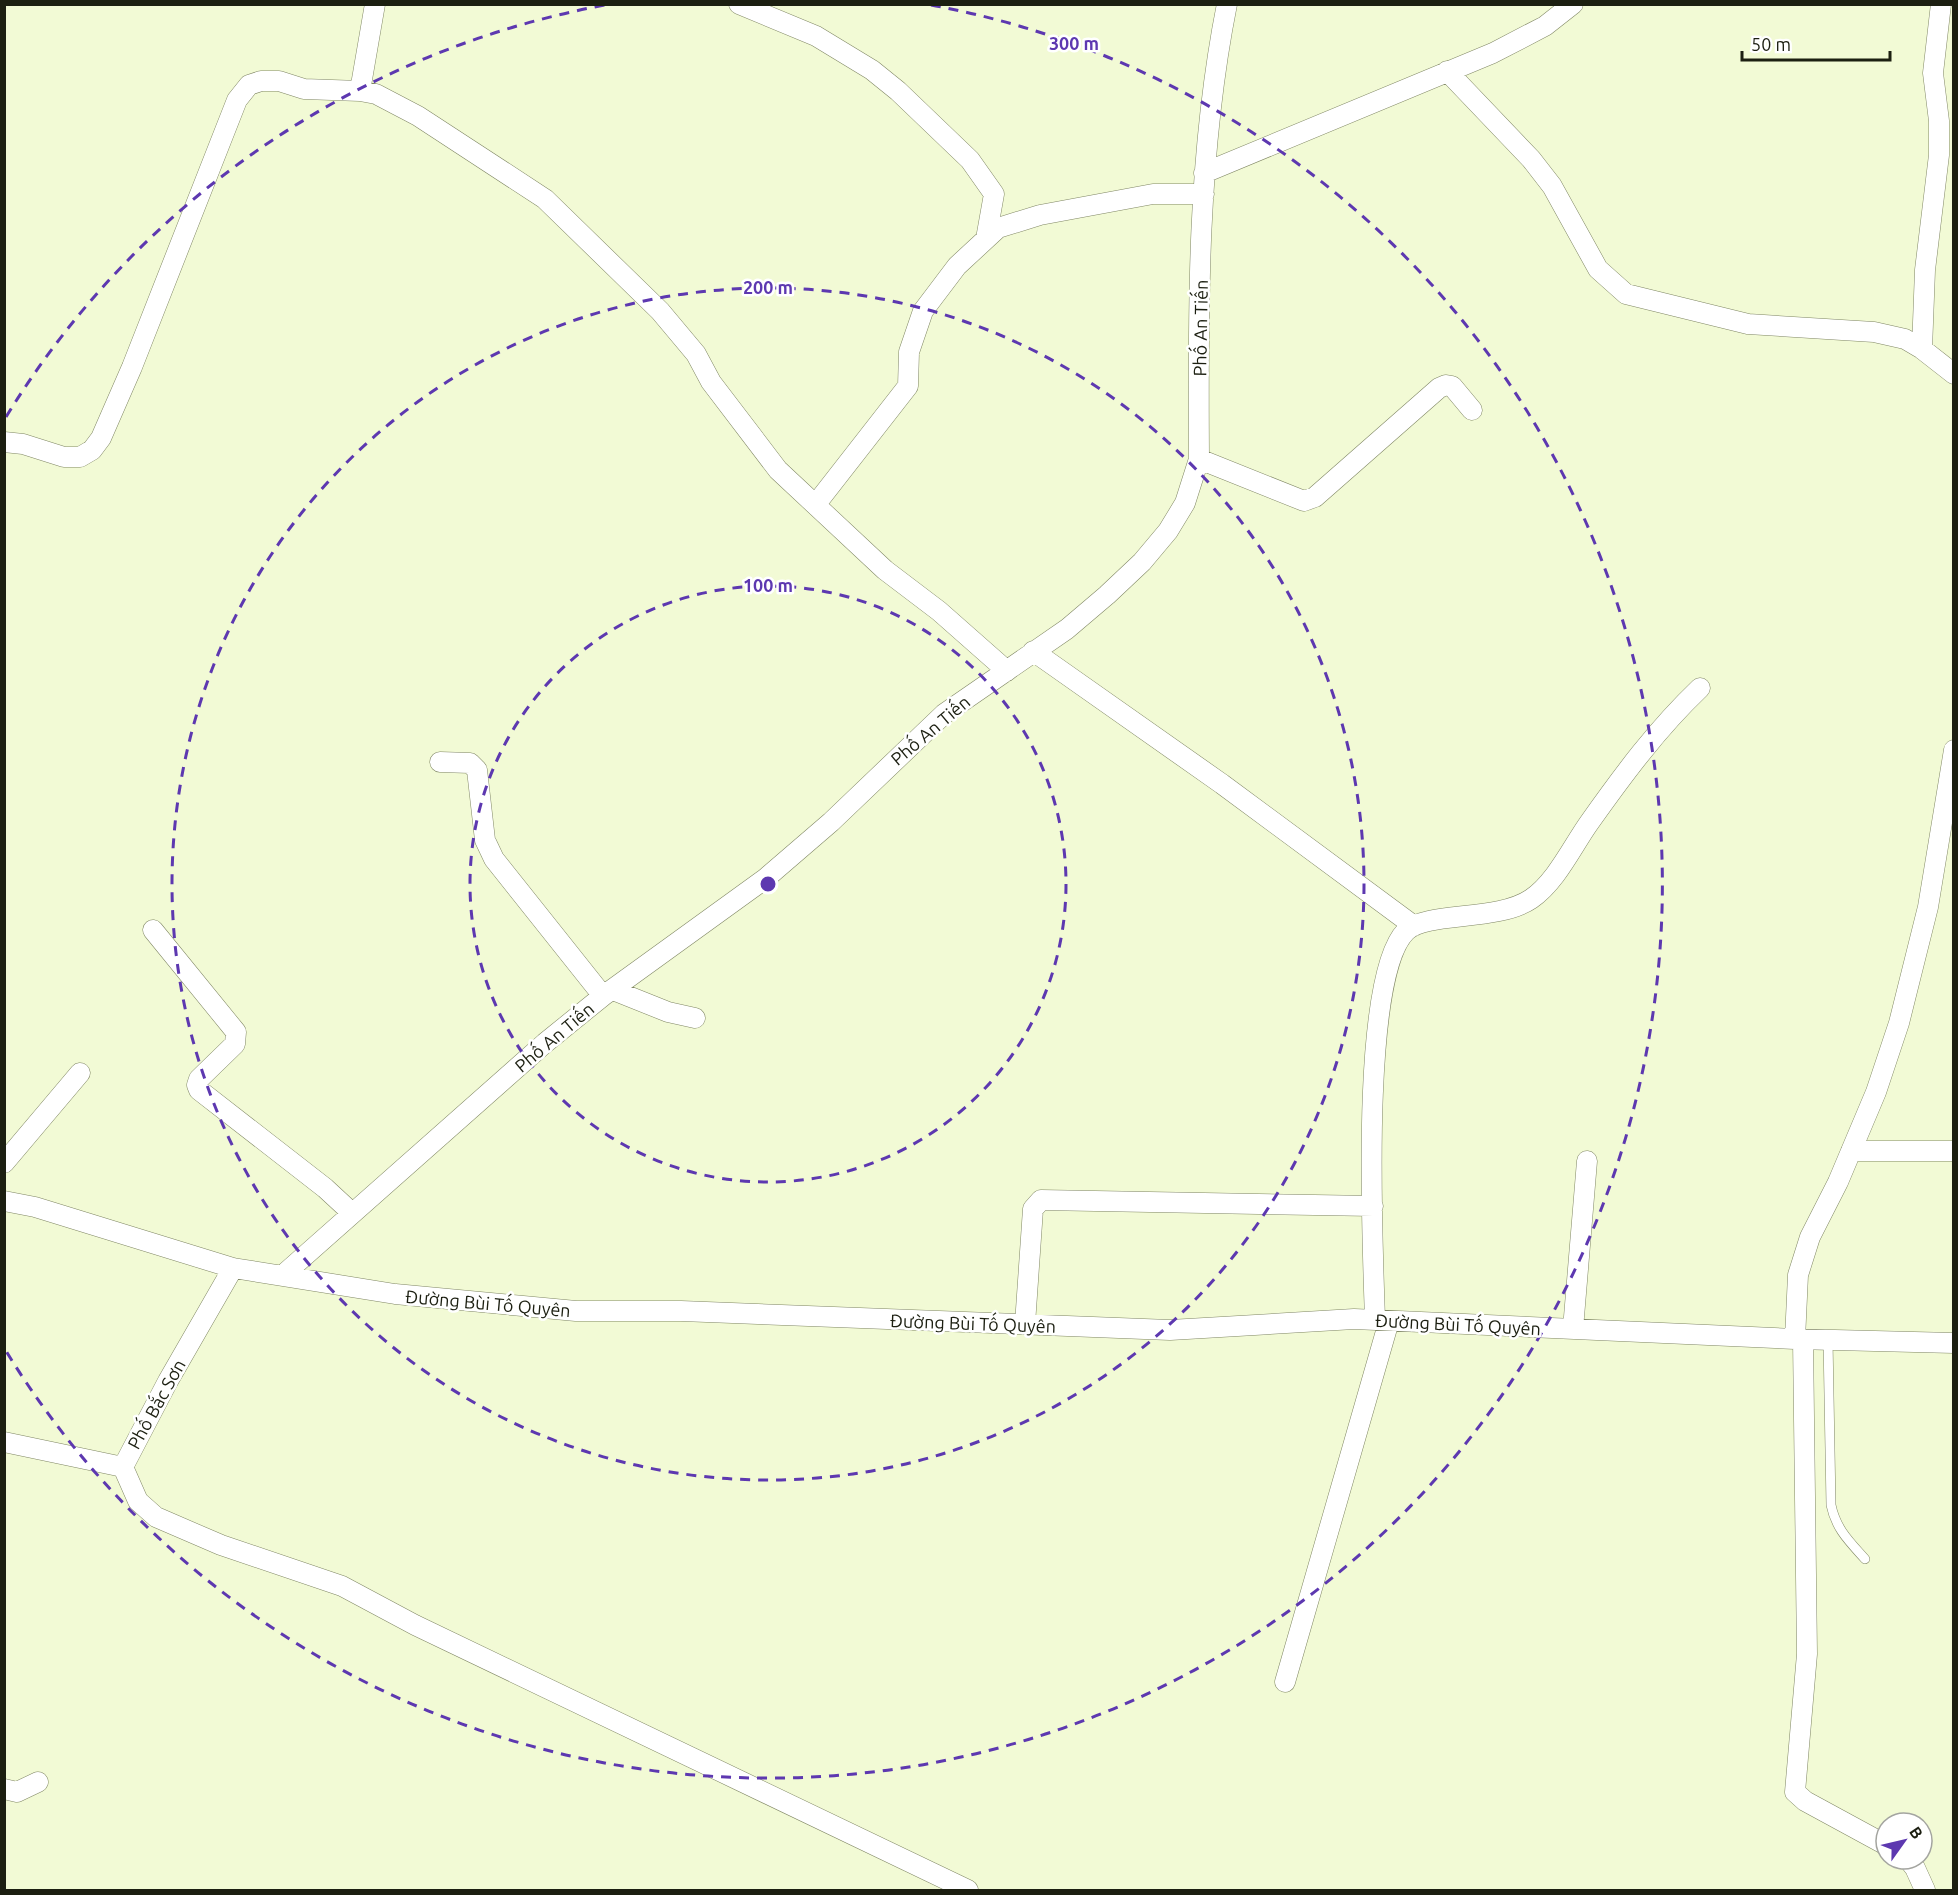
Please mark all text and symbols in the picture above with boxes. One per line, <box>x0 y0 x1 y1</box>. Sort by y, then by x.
scale bar <box>1742 24 1890 62</box>
text: 300 m <box>1049 33 1099 53</box>
text: 50 m <box>1751 34 1791 54</box>
text: 200 m <box>743 277 793 297</box>
street label: Phố An Tiến <box>1187 279 1211 377</box>
text: 100 m <box>743 575 793 595</box>
street label: Phố An Tiến <box>885 689 974 769</box>
centre of rings <box>758 874 778 894</box>
street label: Phố An Tiến <box>509 996 598 1076</box>
street label: Đường Bùi Tố Quyên <box>404 1283 572 1321</box>
street label: Đường Bùi Tố Quyên <box>1375 1307 1542 1339</box>
street label: Đường Bùi Tố Quyên <box>890 1308 1056 1337</box>
street label: Phố Bắc Sơn <box>121 1355 189 1452</box>
north arrow <box>1874 1811 1934 1871</box>
text: B <box>1906 1823 1927 1842</box>

